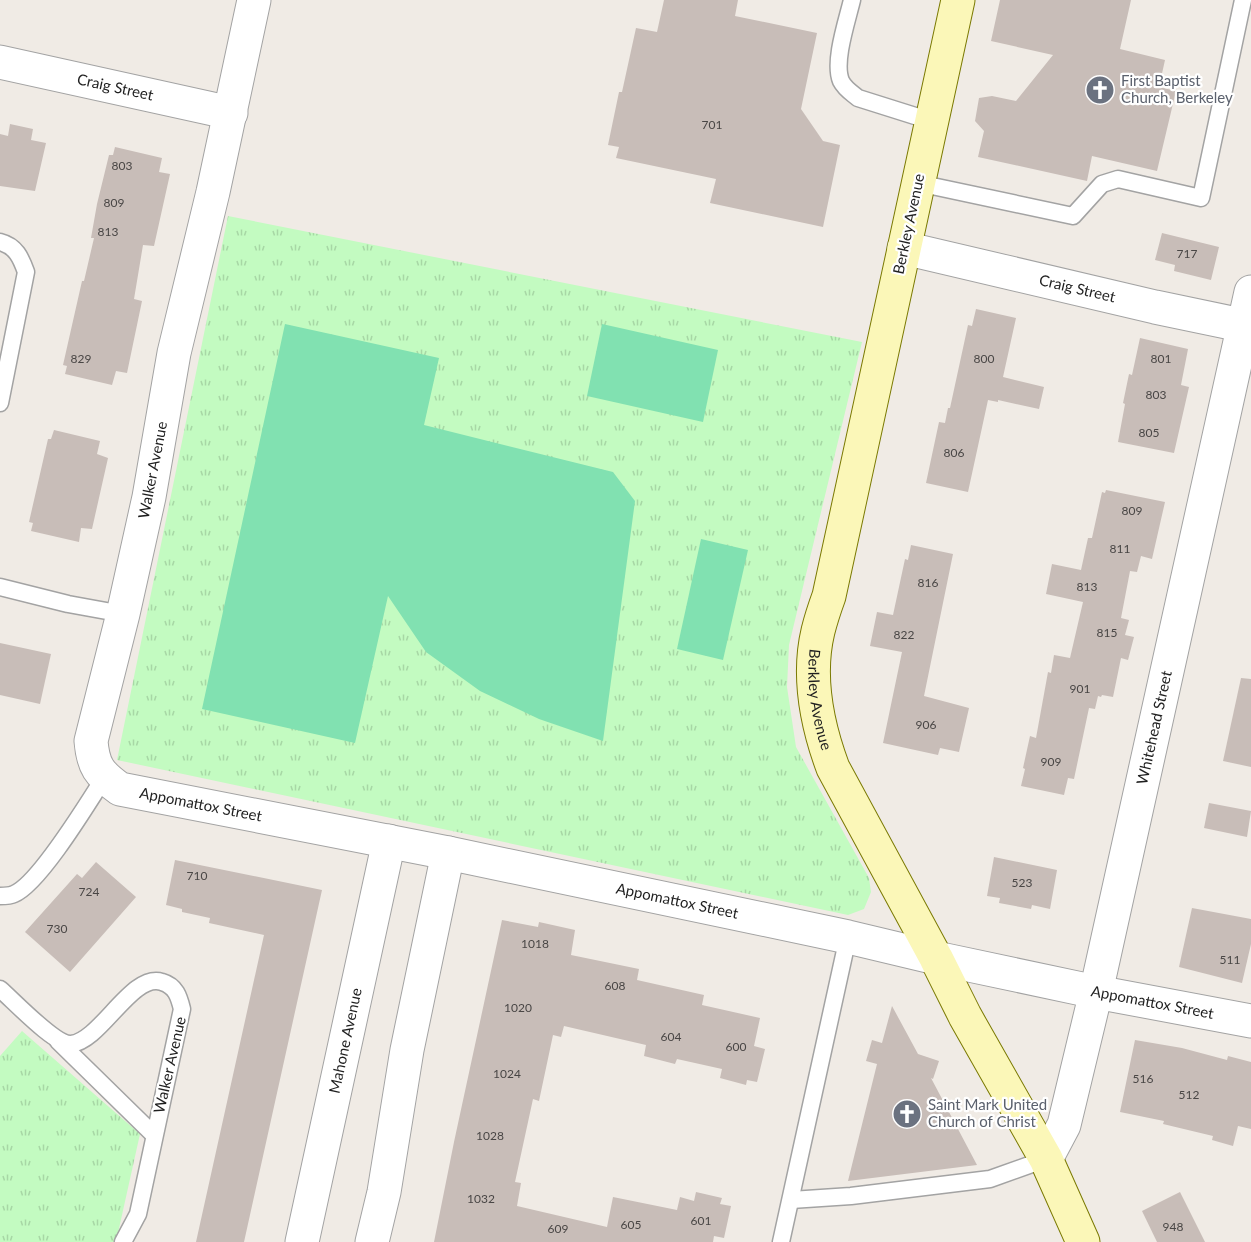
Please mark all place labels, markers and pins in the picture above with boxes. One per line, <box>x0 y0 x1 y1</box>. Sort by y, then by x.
place label: First Baptist Church, Berkeley <box>1121 71 1233 106</box>
church icon: First Baptist Church, Berkeley <box>1084 74 1116 106</box>
place label: Saint Mark United Church of Christ <box>928 1095 1047 1130</box>
church icon: Saint Mark United Church of Christ <box>891 1098 923 1130</box>

